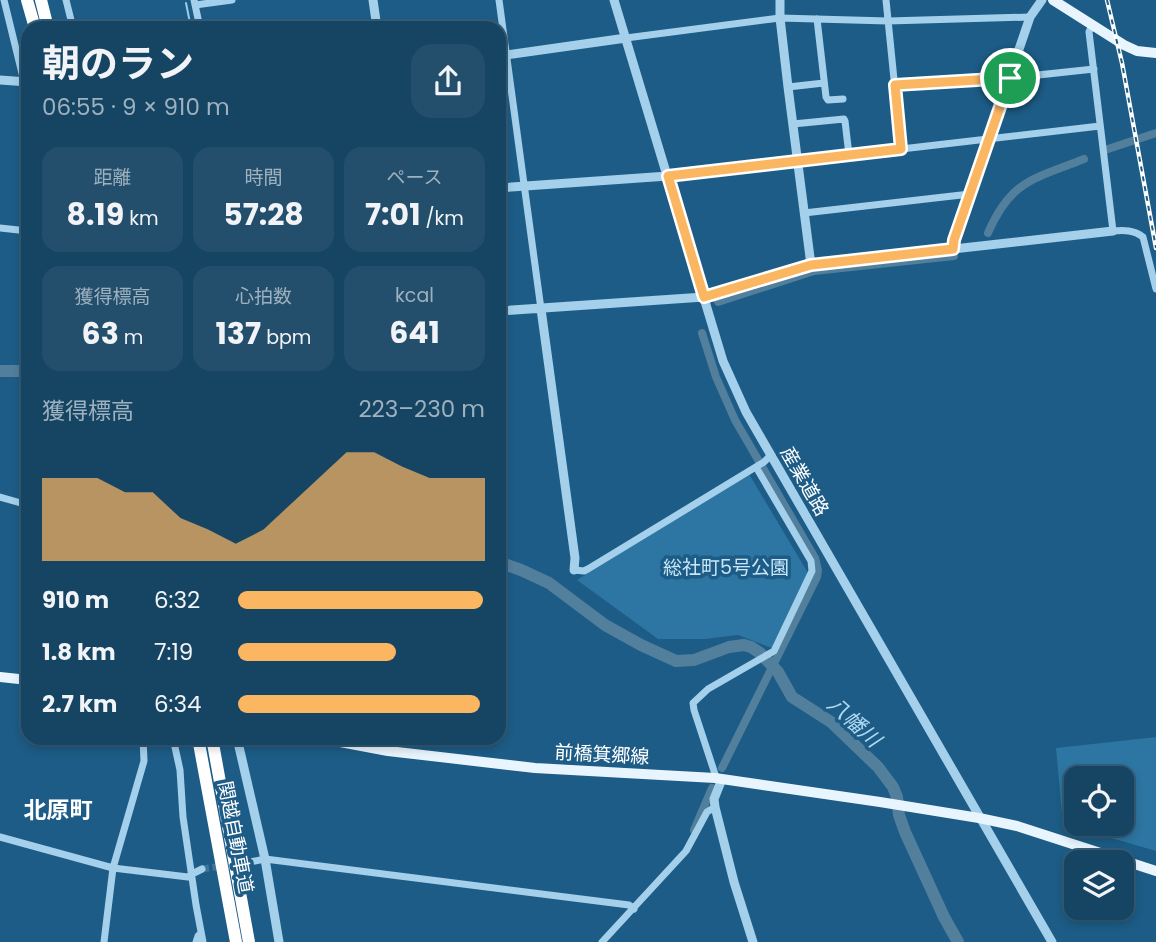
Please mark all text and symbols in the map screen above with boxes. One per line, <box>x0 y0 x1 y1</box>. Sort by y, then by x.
text: 朝のラン <box>42 37 194 90</box>
button: share <box>411 44 485 118</box>
pin <box>980 48 1040 108</box>
icon: arrive <box>991 59 1029 97</box>
text: 06:55 · 9 × 910 m <box>42 91 230 123</box>
text: 距離 <box>93 164 132 191</box>
text: 時間 <box>244 164 283 191</box>
text: ペース <box>386 164 443 191</box>
text: 8.19 <box>66 193 124 236</box>
text: 57:28 <box>223 193 304 236</box>
text: 7:01 <box>365 193 420 236</box>
text: km <box>124 205 159 232</box>
text: /km <box>420 205 464 232</box>
text: kcal <box>395 282 434 309</box>
text: 獲得標高 <box>74 283 151 310</box>
text: 心拍数 <box>235 283 292 310</box>
text: 641 <box>389 311 440 354</box>
text: 63 <box>82 312 119 355</box>
text: 137 <box>216 312 261 355</box>
text: m <box>119 324 143 351</box>
text: bpm <box>261 324 311 351</box>
text: 223–230 m <box>358 393 485 425</box>
text: 獲得標高 <box>42 395 134 427</box>
street label: 産業道路 <box>774 442 835 521</box>
park label: 総社町5号公園 <box>663 554 789 581</box>
text: 910 m <box>42 584 109 616</box>
text: 6:32 <box>154 584 200 616</box>
text: 1.8 km <box>42 636 116 668</box>
text: 7:19 <box>154 636 193 668</box>
text: 2.7 km <box>42 688 117 720</box>
text: 6:34 <box>154 688 202 720</box>
water label: 八幡川 <box>821 690 889 755</box>
street label: 前橋箕郷線 <box>554 739 650 770</box>
map controls <box>1064 766 1134 920</box>
button: locate <box>1064 766 1134 836</box>
street label: 関越自動車道 <box>211 779 260 896</box>
district label: 北原町 <box>24 794 93 826</box>
button: layers <box>1064 850 1134 920</box>

